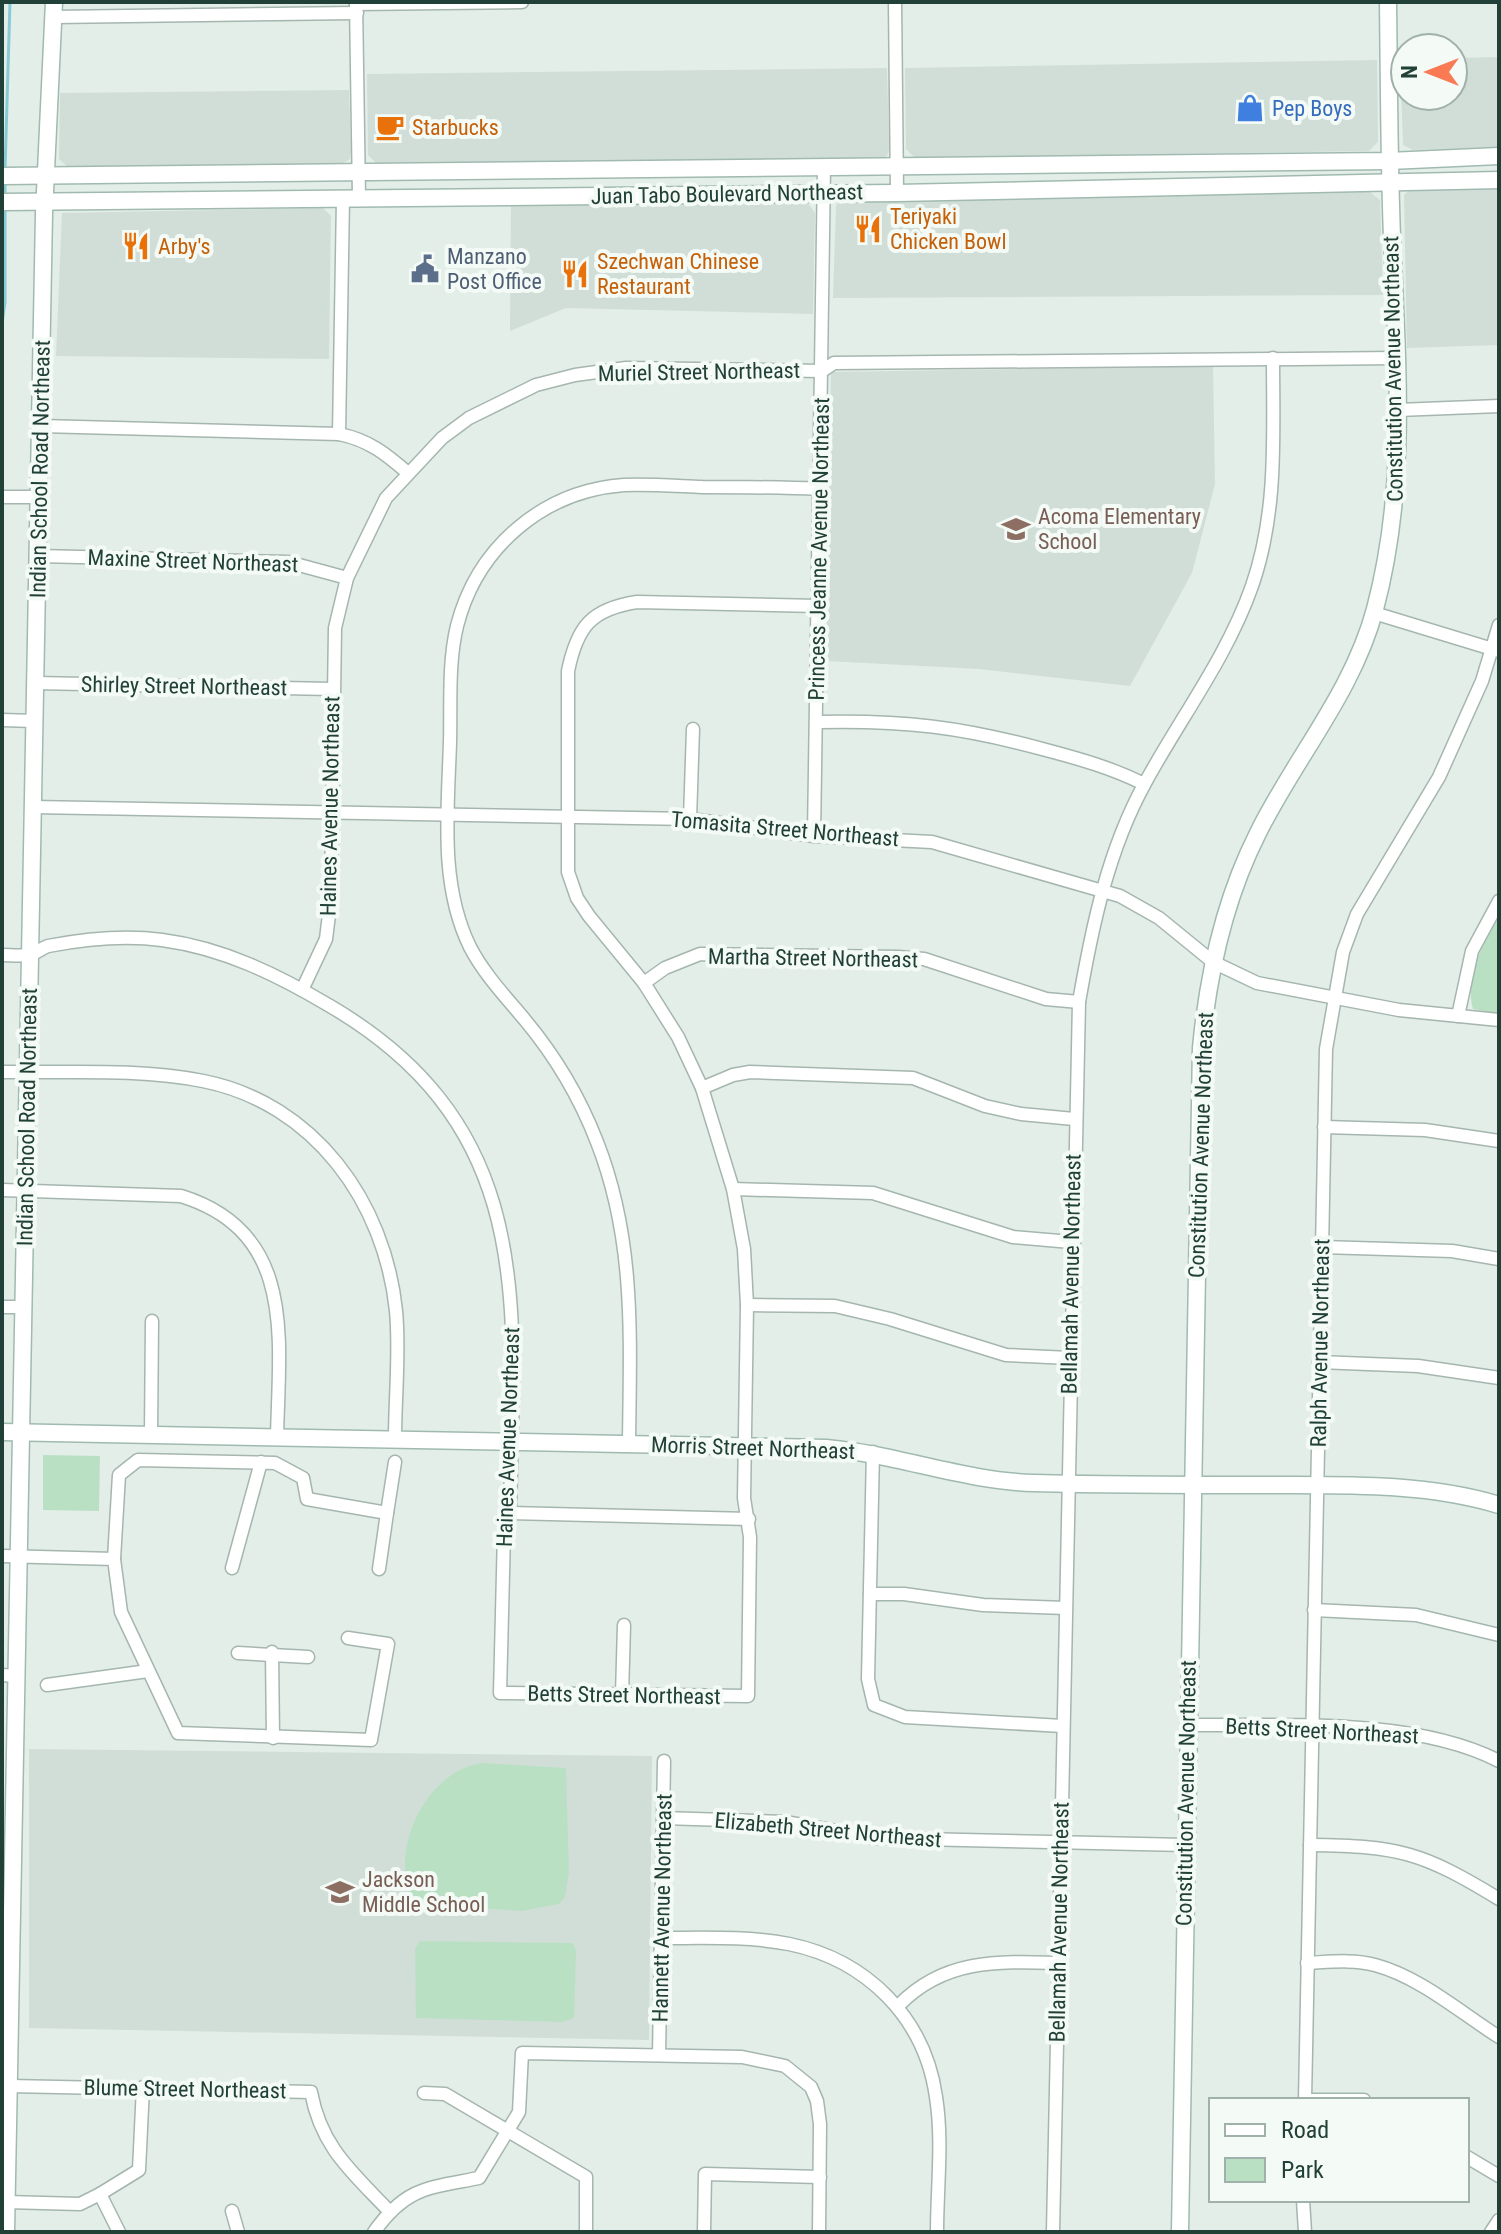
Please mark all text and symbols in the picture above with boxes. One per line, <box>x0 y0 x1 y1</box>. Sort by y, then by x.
north arrow <box>1389 32 1469 112</box>
text: N <box>1397 65 1422 79</box>
shop icon: Pep Boys <box>1235 93 1265 123</box>
place label: Pep Boys <box>1272 96 1352 121</box>
cafe icon: Starbucks <box>375 112 405 142</box>
place label: Starbucks <box>412 115 499 140</box>
street label: Juan Tabo Boulevard Northeast <box>591 179 863 209</box>
place label: Teriyaki Chicken Bowl <box>890 204 1006 254</box>
restaurant icon: Teriyaki Chicken Bowl <box>853 214 883 244</box>
restaurant icon: Arby's <box>121 231 151 261</box>
place label: Arby's <box>158 234 210 259</box>
street label: Constitution Avenue Northeast <box>1378 236 1408 502</box>
place label: Manzano Post Office <box>447 244 542 294</box>
place label: Szechwan Chinese Restaurant <box>597 249 759 299</box>
public building icon: Manzano Post Office <box>410 254 440 284</box>
restaurant icon: Szechwan Chinese Restaurant <box>560 259 590 289</box>
street label: Indian School Road Northeast <box>25 340 55 598</box>
street label: Muriel Street Northeast <box>598 358 800 386</box>
street label: Princess Jeanne Avenue Northeast <box>804 397 834 701</box>
place label: Acoma Elementary School <box>1038 504 1201 554</box>
school or university icon: Acoma Elementary School <box>1001 514 1031 544</box>
street label: Maxine Street Northeast <box>87 545 299 577</box>
street label: Shirley Street Northeast <box>81 672 287 700</box>
street label: Haines Avenue Northeast <box>316 696 344 916</box>
street label: Tomasita Street Northeast <box>670 807 900 851</box>
street label: Martha Street Northeast <box>708 944 918 972</box>
street label: Indian School Road Northeast <box>12 988 42 1246</box>
street label: Constitution Avenue Northeast <box>1184 1012 1218 1278</box>
street label: Bellamah Avenue Northeast <box>1056 1154 1086 1394</box>
street label: Ralph Avenue Northeast <box>1306 1238 1334 1448</box>
street label: Haines Avenue Northeast <box>492 1327 524 1547</box>
street label: Morris Street Northeast <box>651 1432 855 1464</box>
street label: Constitution Avenue Northeast <box>1171 1660 1201 1926</box>
street label: Betts Street Northeast <box>527 1681 721 1709</box>
street label: Betts Street Northeast <box>1225 1713 1419 1749</box>
street label: Hannett Avenue Northeast <box>648 1793 676 2023</box>
street label: Bellamah Avenue Northeast <box>1044 1802 1074 2042</box>
street label: Elizabeth Street Northeast <box>714 1808 942 1852</box>
place label: Jackson Middle School <box>362 1867 485 1917</box>
school or university icon: Jackson Middle School <box>325 1877 355 1907</box>
street label: Blume Street Northeast <box>83 2075 287 2103</box>
legend <box>1209 2098 1469 2202</box>
text: Road <box>1281 2116 1329 2144</box>
text: Park <box>1281 2156 1324 2184</box>

